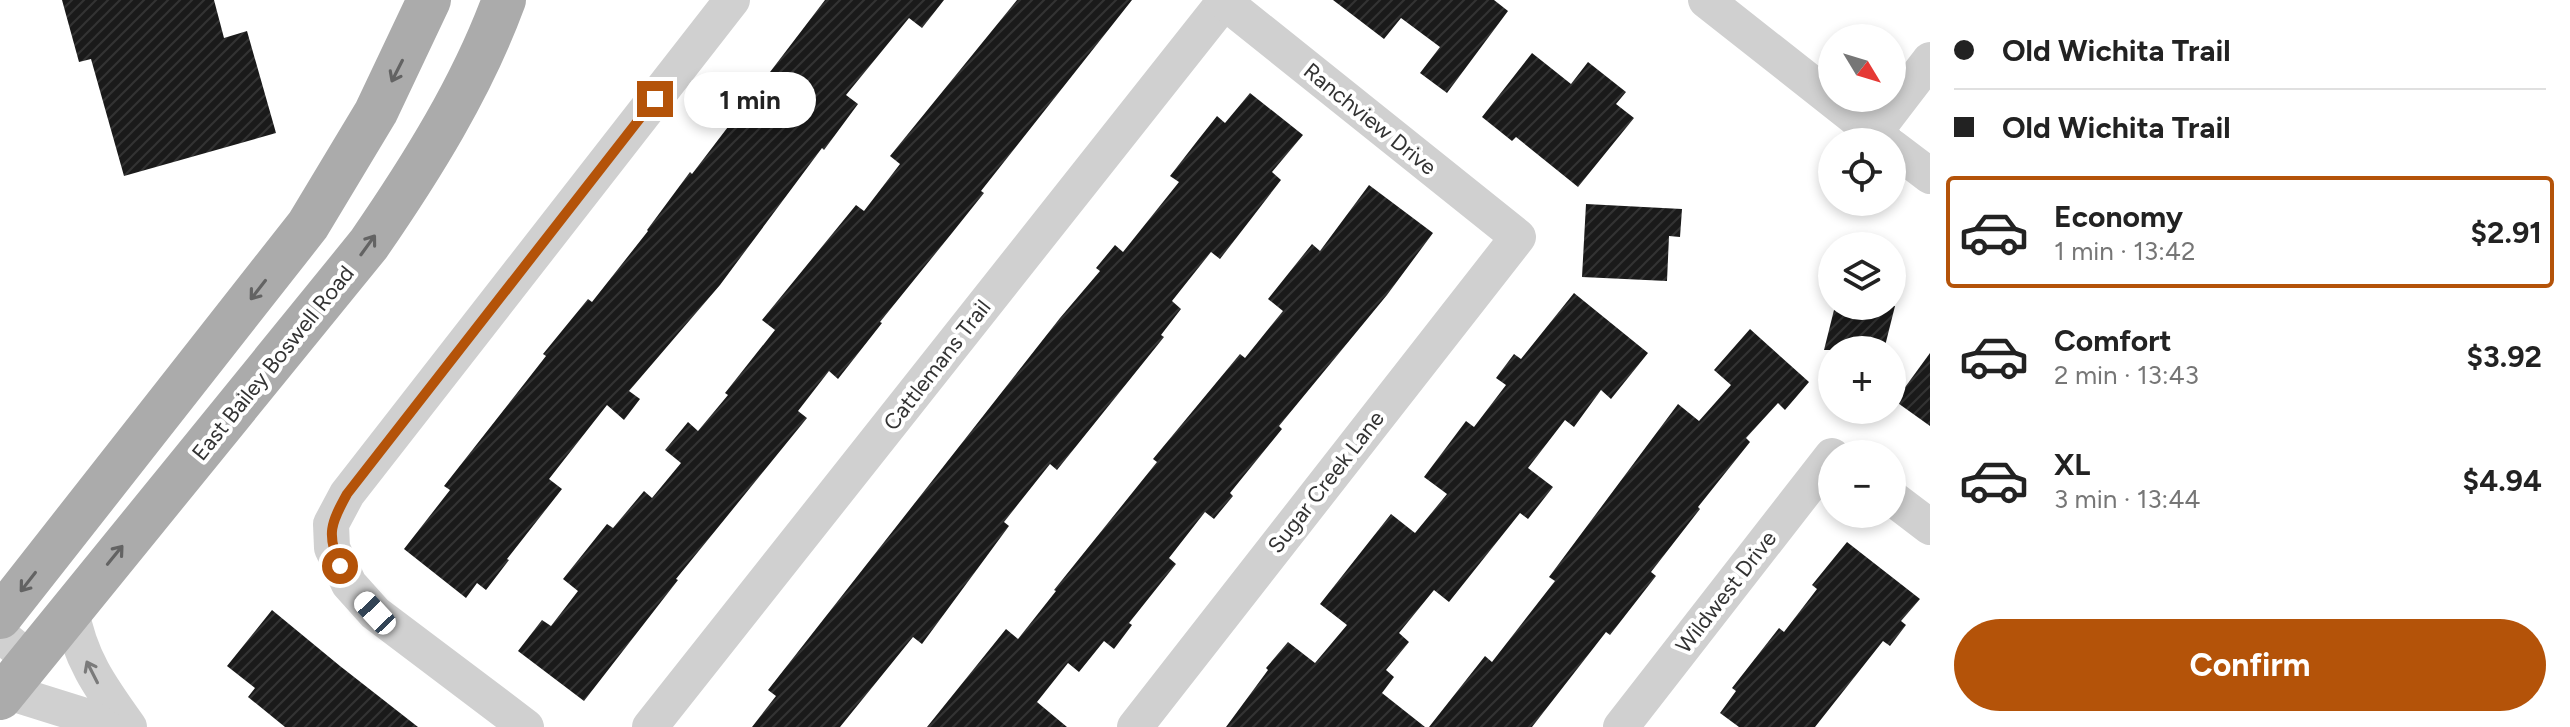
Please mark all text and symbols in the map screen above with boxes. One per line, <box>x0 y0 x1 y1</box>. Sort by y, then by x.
north arrow <box>1818 24 1906 112</box>
map controls <box>1818 24 1906 528</box>
text: Old Wichita Trail <box>2002 32 2231 69</box>
street label: Ranchview Drive <box>1298 57 1442 181</box>
one-way arrow <box>389 59 404 83</box>
callout: 1 min <box>683 71 815 127</box>
route end <box>637 81 673 117</box>
text: 1 min <box>719 84 781 116</box>
text: Old Wichita Trail <box>2002 109 2231 146</box>
button: locate <box>1818 128 1906 216</box>
icon: car <box>1958 196 2030 268</box>
text: Economy <box>2054 198 2183 235</box>
text: $2.91 <box>2471 214 2542 251</box>
button: layers <box>1818 232 1906 320</box>
one-way arrow <box>359 235 376 256</box>
text: 1 min · 13:42 <box>2054 235 2195 267</box>
street label: East Bailey Boswell Road <box>186 260 360 466</box>
one-way arrow <box>249 279 266 300</box>
street label: Cattlemans Trail <box>878 294 996 436</box>
icon: car <box>1958 320 2030 392</box>
text: Comfort <box>2054 322 2172 359</box>
button: + <box>1818 336 1906 424</box>
text: $3.92 <box>2466 338 2542 375</box>
text: 2 min · 13:43 <box>2054 359 2199 391</box>
street label: Sugar Creek Lane <box>1262 405 1390 559</box>
button: − <box>1818 440 1906 528</box>
icon: car <box>1958 444 2030 516</box>
text: XL <box>2054 446 2090 483</box>
text: $4.94 <box>2463 462 2542 499</box>
text: 3 min · 13:44 <box>2054 483 2200 515</box>
street label: Wildwest Drive <box>1670 525 1782 659</box>
one-way arrow <box>106 545 124 566</box>
route start <box>322 548 358 584</box>
one-way arrow <box>19 571 36 592</box>
car <box>350 587 400 639</box>
button: Confirm <box>1954 619 2546 711</box>
one-way arrow <box>84 660 99 684</box>

